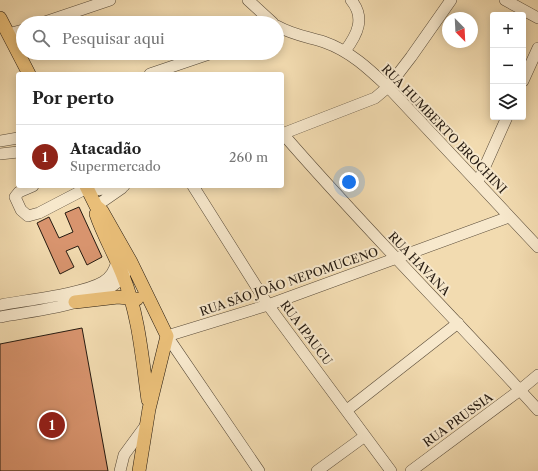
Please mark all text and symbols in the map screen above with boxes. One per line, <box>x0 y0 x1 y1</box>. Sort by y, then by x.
north arrow <box>442 12 478 48</box>
map controls <box>490 12 526 120</box>
button: + <box>490 12 526 48</box>
search box <box>16 16 284 60</box>
icon: search <box>30 27 52 49</box>
text: Pesquisar aqui <box>62 29 165 48</box>
button: − <box>490 48 526 84</box>
street label: RUA HUMBERTO BROCHINI <box>379 61 510 196</box>
button: layers <box>490 84 526 120</box>
text: Por perto <box>32 88 114 108</box>
text: Atacadão <box>70 139 141 158</box>
text: 1 <box>42 149 48 165</box>
text: 260 m <box>229 149 268 165</box>
text: Supermercado <box>70 158 161 174</box>
your location <box>339 172 359 192</box>
street label: RUA HAVANA <box>385 229 454 299</box>
street label: RUA SÃO JOÃO NEPOMUCENO <box>197 243 380 319</box>
street label: RUA IPAUCU <box>277 297 336 368</box>
street label: RUA PRUSSIA <box>420 389 496 450</box>
pin: 1 <box>39 410 65 440</box>

